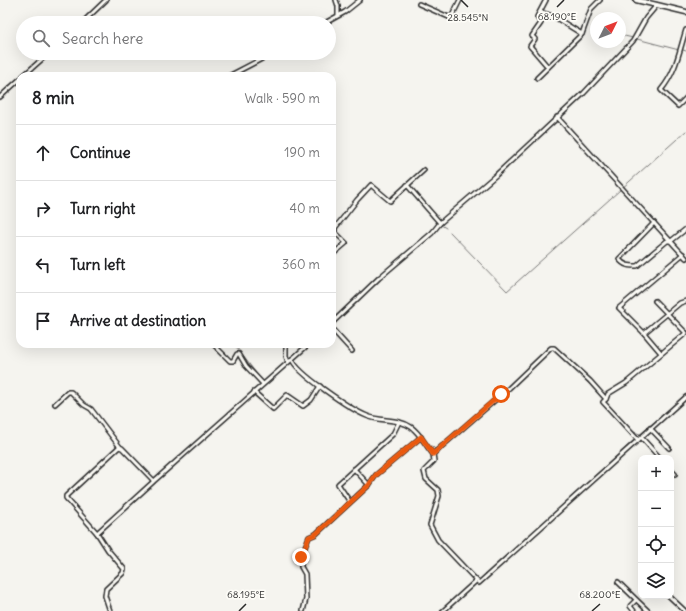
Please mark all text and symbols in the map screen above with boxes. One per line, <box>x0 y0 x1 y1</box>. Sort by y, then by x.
text: 68.190°E <box>538 10 576 23</box>
text: 28.545°N <box>448 11 488 24</box>
north arrow <box>590 12 626 48</box>
search box <box>16 16 336 60</box>
icon: search <box>30 27 52 49</box>
text: Search here <box>62 29 143 48</box>
text: 8 min <box>32 87 74 109</box>
text: Walk · 590 m <box>245 90 320 107</box>
icon: ahead <box>32 142 54 164</box>
text: Continue <box>70 143 131 162</box>
text: 190 m <box>284 144 320 161</box>
icon: right <box>32 198 54 220</box>
text: Turn right <box>70 199 135 218</box>
text: 40 m <box>289 200 320 217</box>
icon: left <box>32 254 54 276</box>
text: Turn left <box>70 255 125 274</box>
text: 360 m <box>282 256 320 273</box>
icon: arrive <box>32 310 54 332</box>
text: Arrive at destination <box>70 311 206 330</box>
route start <box>492 385 510 403</box>
map controls <box>638 455 674 599</box>
button: + <box>638 455 674 491</box>
button: − <box>638 491 674 527</box>
button: locate <box>638 527 674 563</box>
route end <box>292 548 310 566</box>
button: layers <box>638 563 674 599</box>
text: 68.195°E <box>227 588 265 601</box>
text: 68.200°E <box>579 588 621 601</box>

